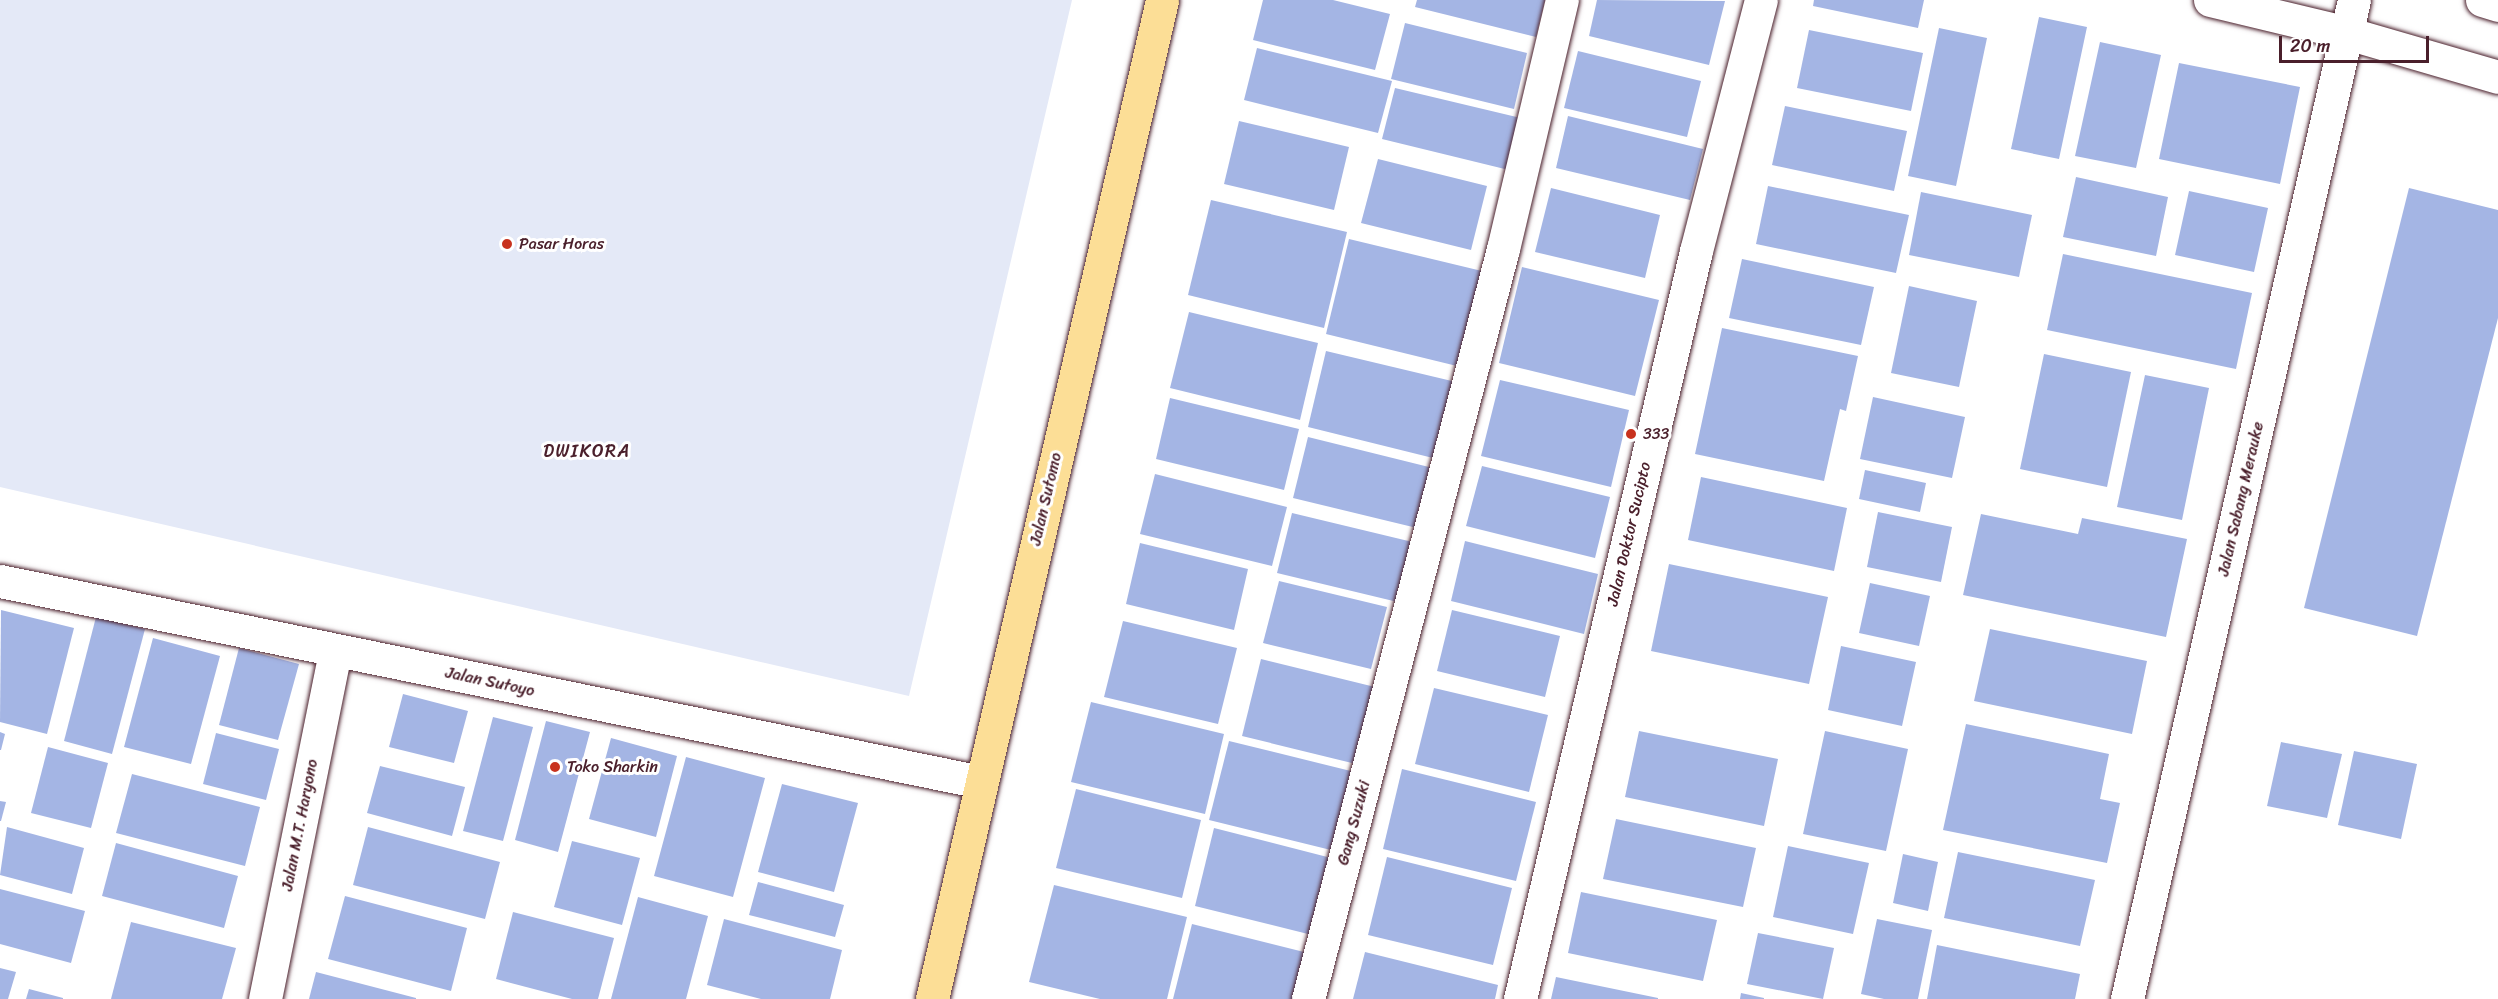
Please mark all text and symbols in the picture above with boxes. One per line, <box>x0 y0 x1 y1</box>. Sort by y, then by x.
scale bar <box>2282 24 2432 62</box>
text: 20 m <box>2290 30 2330 62</box>
place label: Pasar Horas <box>519 234 604 254</box>
marker: Pasar Horas <box>500 237 514 251</box>
street label: Jalan Sabang Merauke <box>2214 420 2268 578</box>
place label: 333 <box>1643 424 1669 444</box>
marker: 333 <box>1624 427 1638 441</box>
district label: DWIKORA <box>543 440 631 462</box>
street label: Jalan Sutomo <box>1026 451 1066 547</box>
street label: Jalan Doktor Sucipto <box>1603 460 1655 608</box>
street label: Jalan Sutoyo <box>444 663 536 701</box>
place label: Toko Sharkin <box>567 757 658 777</box>
street label: Jalan M.T. Haryono <box>278 758 322 892</box>
marker: Toko Sharkin <box>548 760 562 774</box>
street label: Gang Suzuki <box>1334 779 1374 867</box>

